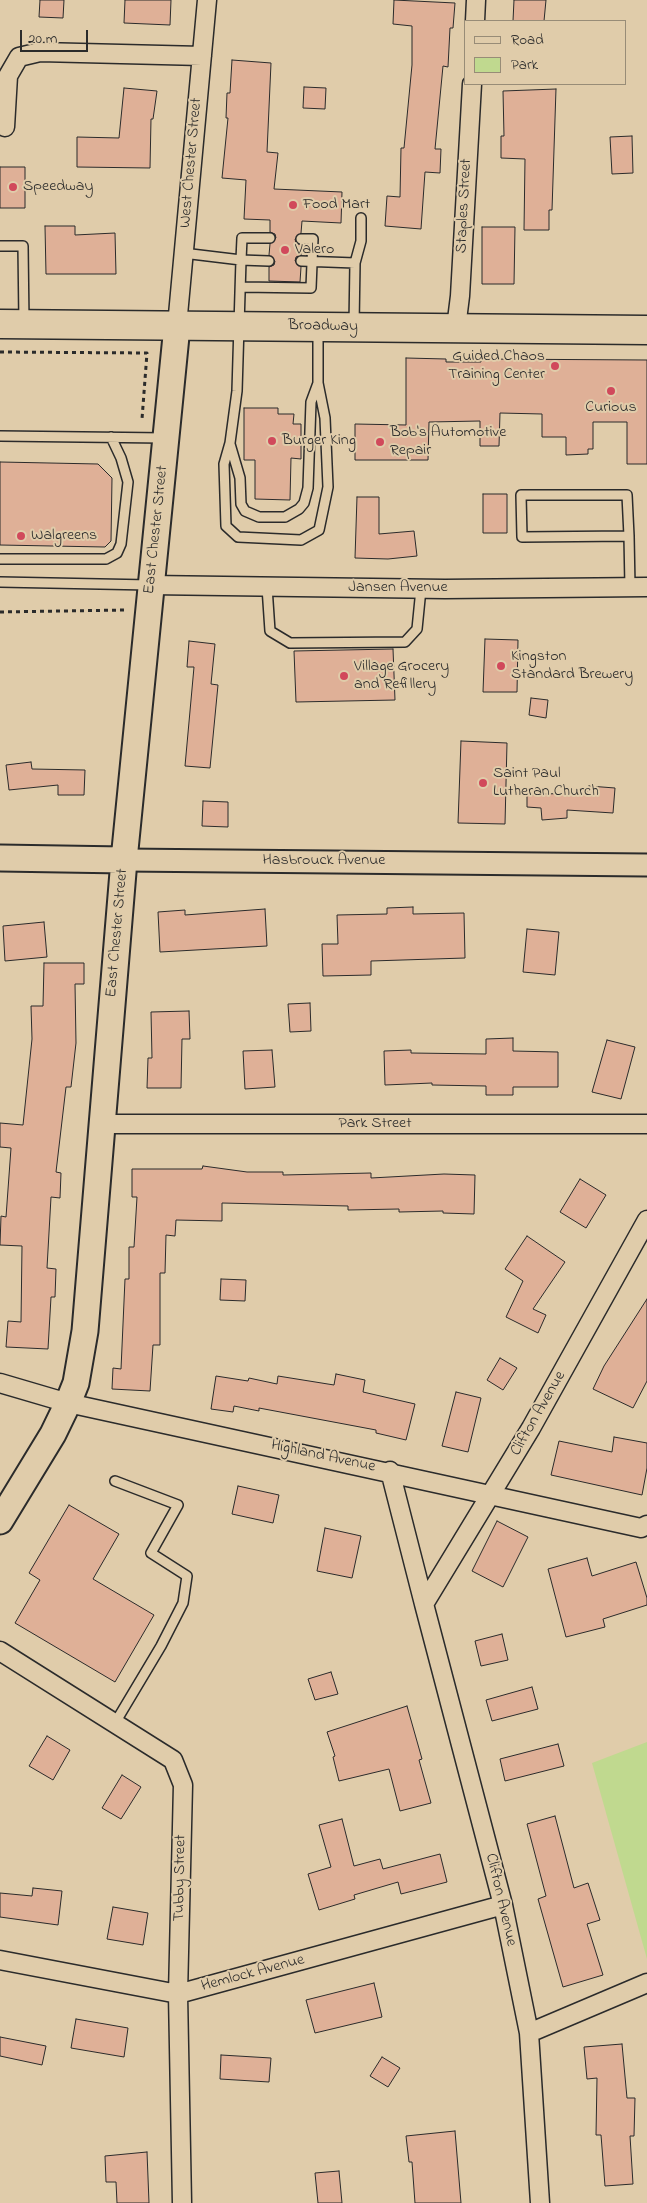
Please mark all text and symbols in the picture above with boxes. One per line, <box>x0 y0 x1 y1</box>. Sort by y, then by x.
scale bar <box>22 20 90 52</box>
legend <box>464 20 627 85</box>
text: 20 m <box>28 28 57 50</box>
text: Road <box>511 29 544 51</box>
text: Park <box>511 54 538 76</box>
street label: West Chester Street <box>177 97 207 229</box>
street label: Staples Street <box>453 158 477 254</box>
place label: Speedway <box>23 177 93 197</box>
marker: Speedway <box>7 181 19 193</box>
place label: Food Mart <box>303 195 370 215</box>
marker: Food Mart <box>287 199 299 211</box>
place label: Valero <box>295 240 334 260</box>
marker: Valero <box>279 244 291 256</box>
street label: Broadway <box>288 317 358 337</box>
place label: Guided Chaos Training Center <box>448 347 545 385</box>
marker: Guided Chaos Training Center <box>549 360 561 372</box>
marker: Curious <box>605 385 617 397</box>
place label: Curious <box>585 398 637 418</box>
place label: Bob's Automotive Repair <box>390 423 506 461</box>
place label: Burger King <box>282 431 356 451</box>
marker: Burger King <box>266 435 278 447</box>
marker: Bob's Automotive Repair <box>374 436 386 448</box>
street label: East Chester Street <box>141 465 173 595</box>
place label: Walgreens <box>31 526 97 546</box>
marker: Walgreens <box>15 530 27 542</box>
street label: Jansen Avenue <box>348 578 448 598</box>
place label: Kingston Standard Brewery <box>511 647 633 685</box>
place label: Village Grocery and Refillery <box>354 657 449 695</box>
marker: Kingston Standard Brewery <box>495 660 507 672</box>
marker: Village Grocery and Refillery <box>338 670 350 682</box>
place label: Saint Paul Lutheran Church <box>493 764 599 802</box>
marker: Saint Paul Lutheran Church <box>477 777 489 789</box>
street label: Hasbrouck Avenue <box>263 851 385 871</box>
street label: East Chester Street <box>103 868 133 998</box>
street label: Park Street <box>338 1114 412 1134</box>
street label: Clifton Avenue <box>507 1368 571 1460</box>
street label: Highland Avenue <box>269 1437 377 1477</box>
street label: Tubby Street <box>171 1834 191 1922</box>
street label: Clifton Avenue <box>480 1852 520 1948</box>
street label: Hemlock Avenue <box>199 1951 307 1997</box>

